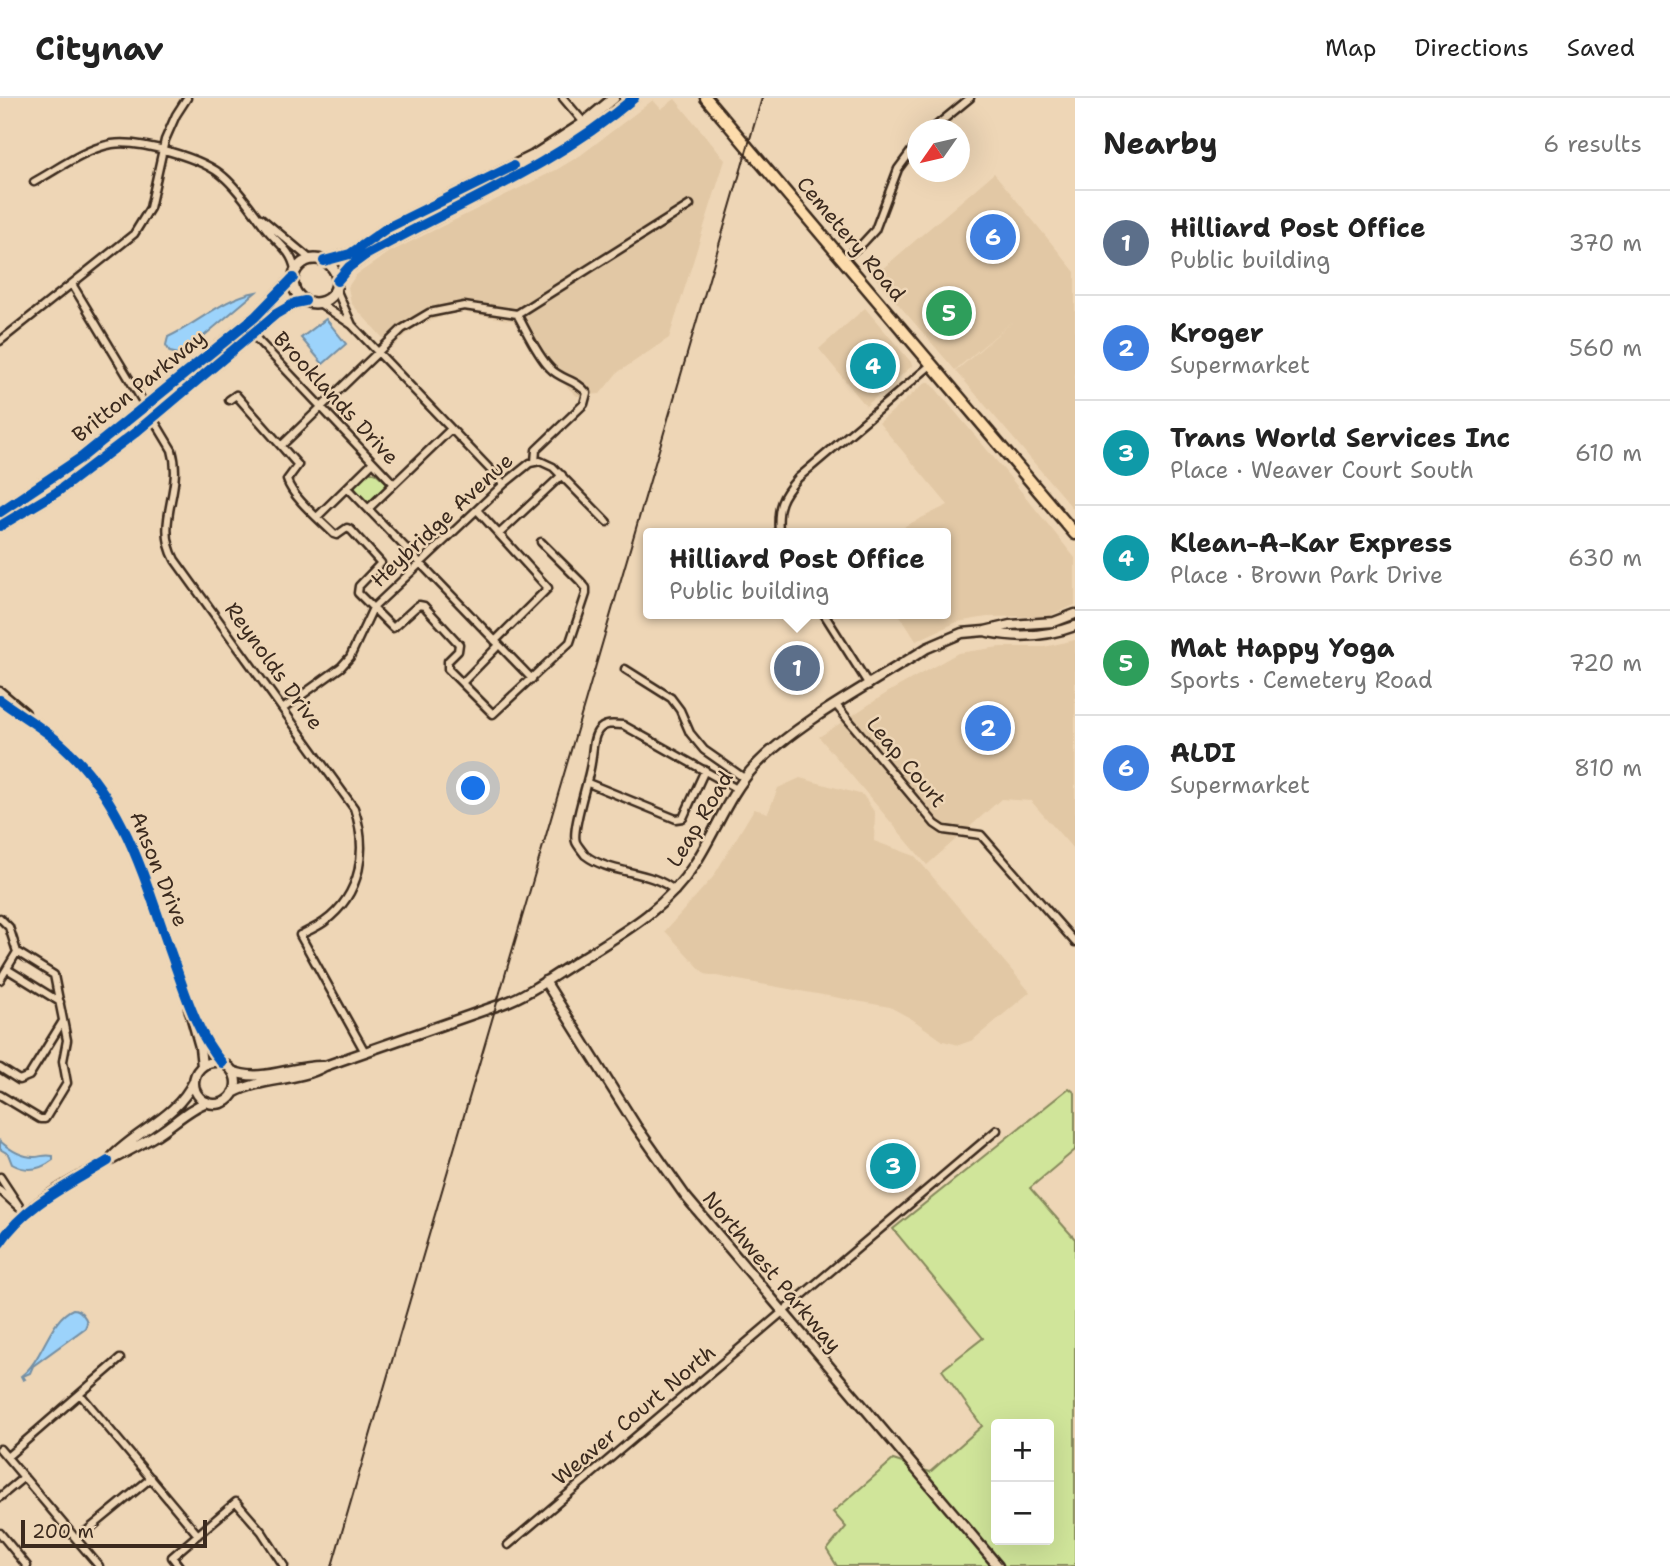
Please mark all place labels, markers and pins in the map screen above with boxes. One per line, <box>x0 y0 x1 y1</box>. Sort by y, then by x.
pin: 6 <box>970 211 1016 263</box>
pin: 5 <box>926 287 972 339</box>
pin: 4 <box>850 340 896 392</box>
pin: 1 <box>774 642 820 694</box>
pin: 2 <box>965 702 1011 754</box>
pin: 3 <box>870 1140 916 1192</box>

